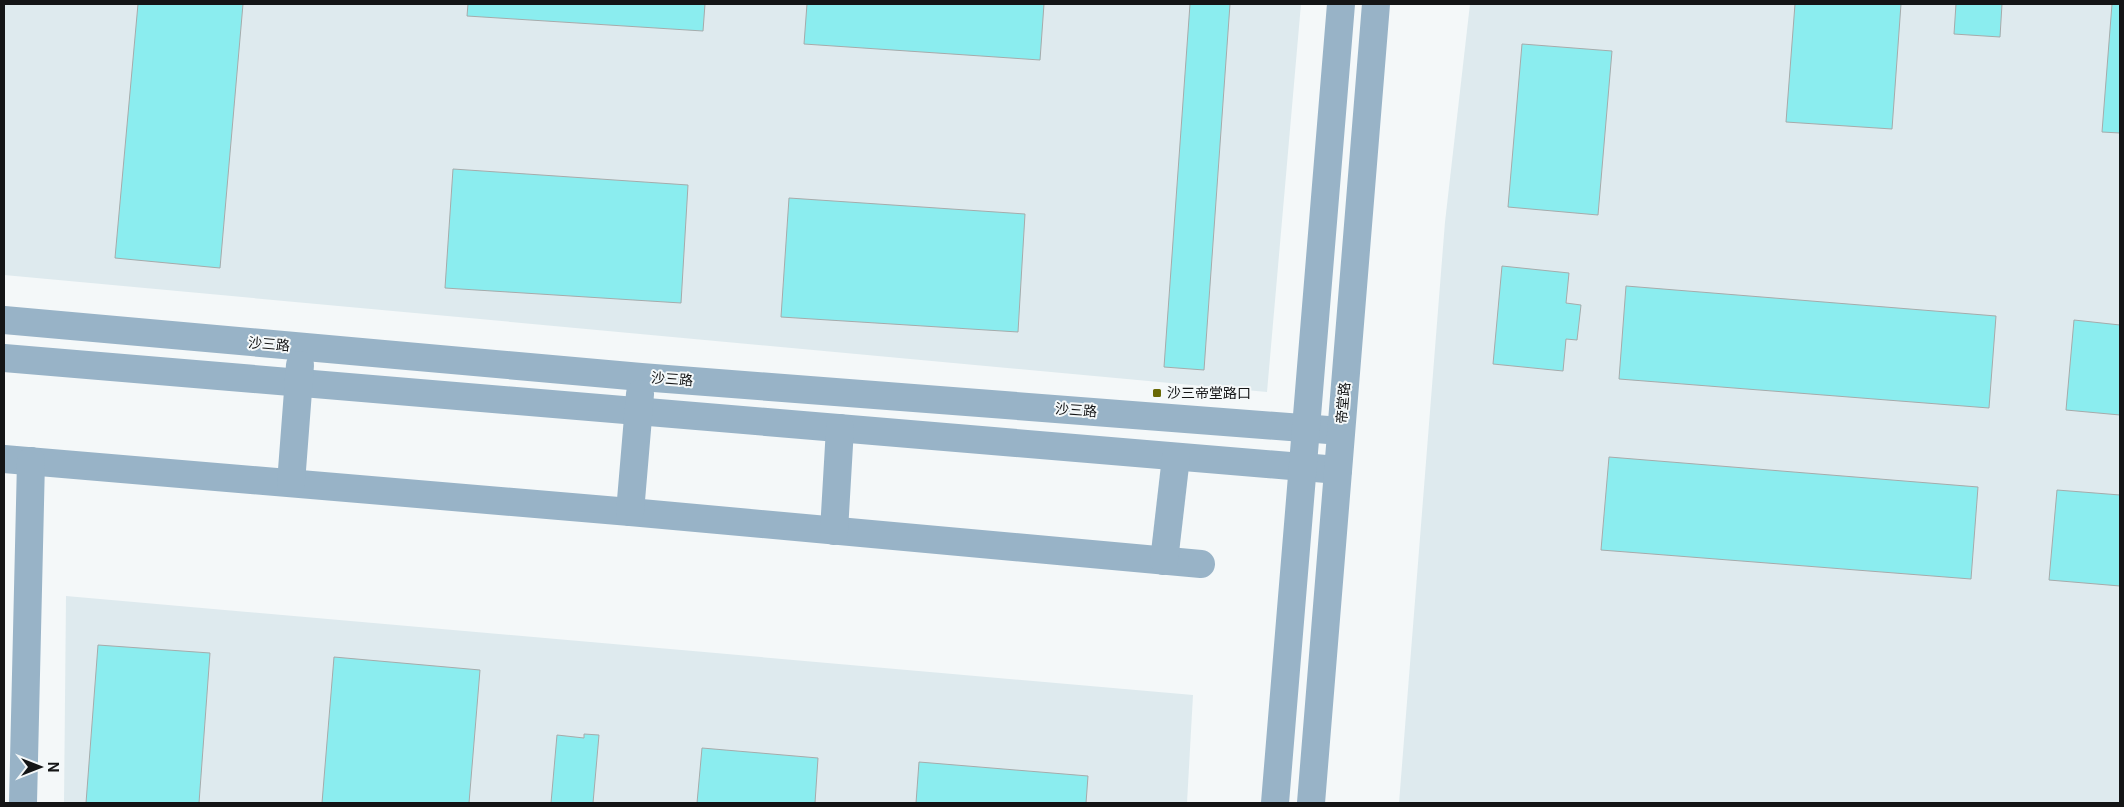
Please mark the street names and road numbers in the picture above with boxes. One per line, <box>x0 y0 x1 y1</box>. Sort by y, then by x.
street label: 沙三路 <box>247 333 291 354</box>
street label: 沙三路 <box>650 369 694 388</box>
street label: 帝堂路 <box>1332 381 1353 425</box>
street label: 沙三路 <box>1054 400 1098 419</box>

